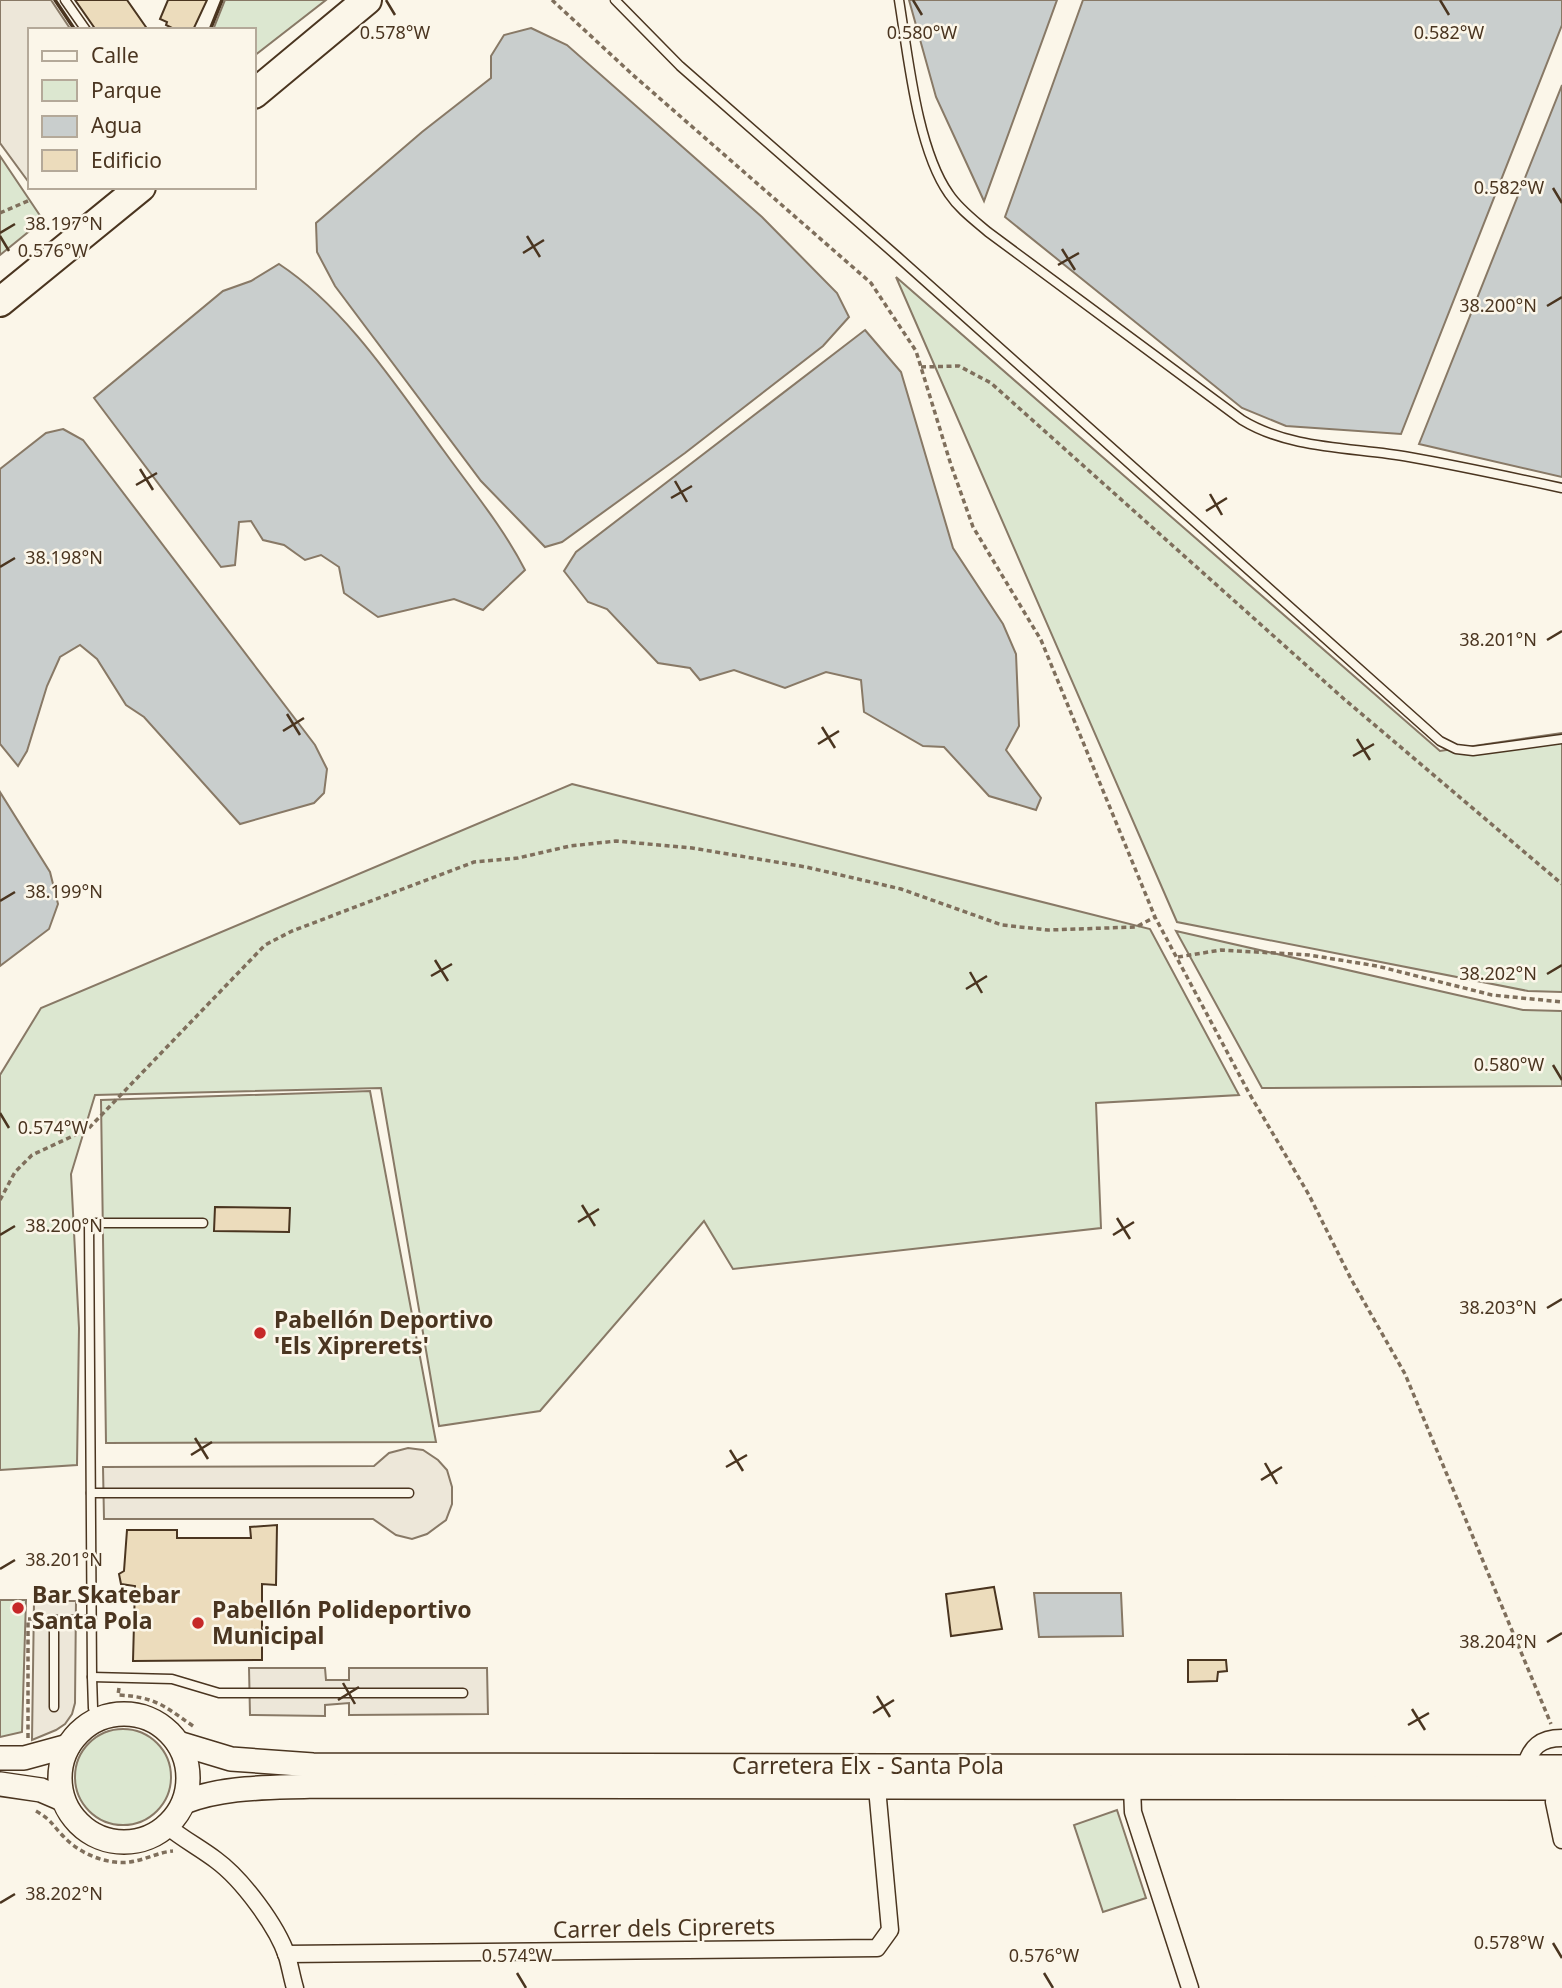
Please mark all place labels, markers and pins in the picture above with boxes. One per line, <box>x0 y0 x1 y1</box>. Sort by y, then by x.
place label: Pabellón Deportivo 'Els Xiprerets' <box>274 1303 493 1361</box>
marker: Pabellón Deportivo 'Els Xiprerets' <box>252 1325 268 1341</box>
place label: Bar Skatebar Santa Pola <box>32 1578 180 1636</box>
place label: Pabellón Polideportivo Municipal <box>212 1593 472 1651</box>
marker: Bar Skatebar Santa Pola <box>10 1600 26 1616</box>
marker: Pabellón Polideportivo Municipal <box>190 1615 206 1631</box>

